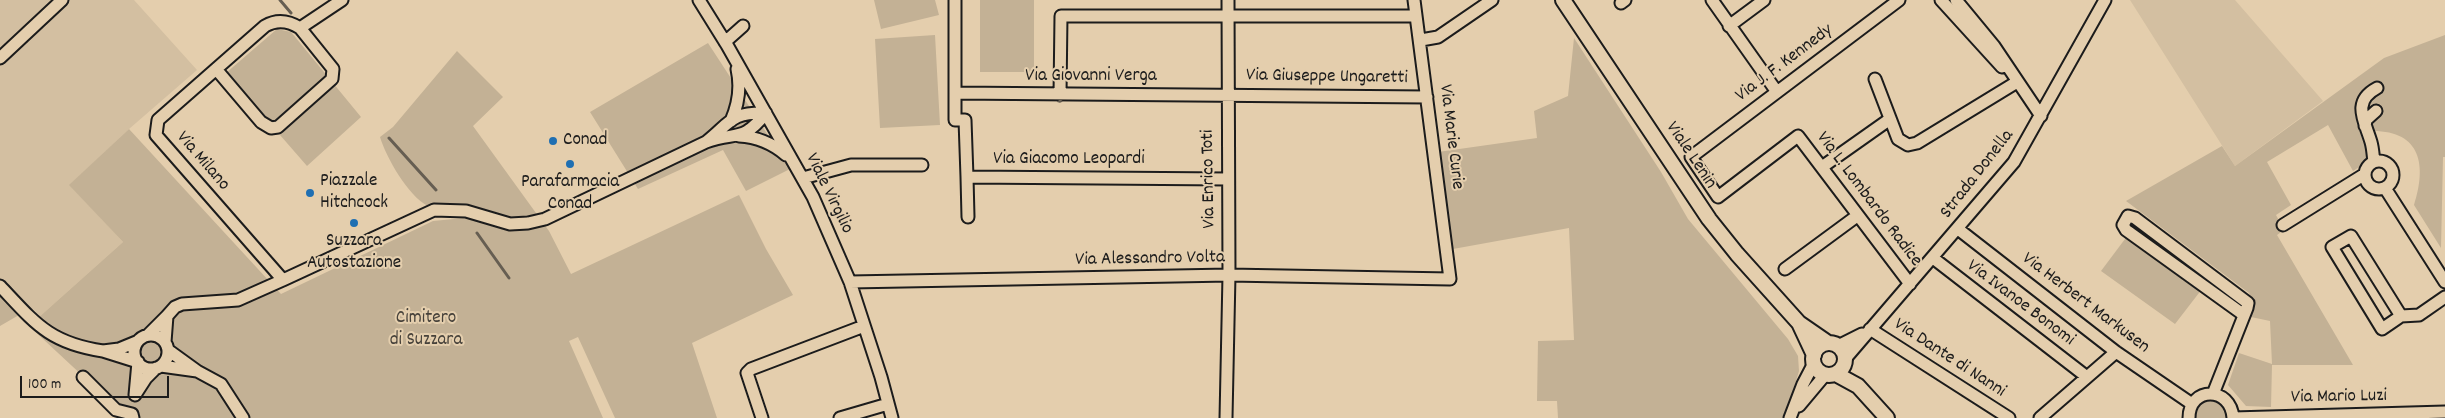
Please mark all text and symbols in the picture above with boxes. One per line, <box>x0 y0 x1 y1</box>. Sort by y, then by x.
street label: Via J. F. Kennedy <box>1732 20 1838 108</box>
street label: Via Giuseppe Ungaretti <box>1246 65 1408 91</box>
street label: Via Giovanni Verga <box>1025 66 1157 88</box>
street label: Via Marie Curie <box>1432 83 1468 191</box>
street label: Viale Lenin <box>1659 118 1721 194</box>
street label: Strada Donella <box>1936 126 2020 224</box>
street label: Via Milano <box>170 128 234 196</box>
street label: Via L. Lombardo Radice <box>1810 128 1926 272</box>
street label: Via Enrico Toti <box>1198 129 1222 229</box>
place label: Conad <box>563 130 607 152</box>
marker: Conad <box>547 135 559 147</box>
street label: Via Giacomo Leopardi <box>993 149 1145 171</box>
street label: Viale Virgilio <box>799 150 857 238</box>
marker: Parafarmacia Conad <box>564 158 576 170</box>
place label: Piazzale Hitchcock <box>320 171 388 215</box>
place label: Parafarmacia Conad <box>521 172 619 216</box>
marker: Piazzale Hitchcock <box>304 187 316 199</box>
marker: Suzzara Autostazione <box>348 217 360 229</box>
place label: Suzzara Autostazione <box>307 231 401 275</box>
street label: Via Alessandro Volta <box>1075 247 1225 273</box>
street label: Via Herbert Markusen <box>2017 248 2153 360</box>
street label: Via Ivanoe Bonomi <box>1961 256 2079 352</box>
park label: Cimitero di Suzzara <box>390 308 462 352</box>
street label: Via Dante di Nanni <box>1889 314 2009 404</box>
scale bar <box>22 366 171 398</box>
text: 100 m <box>28 374 61 396</box>
street label: Via Mario Luzi <box>2291 386 2387 410</box>

